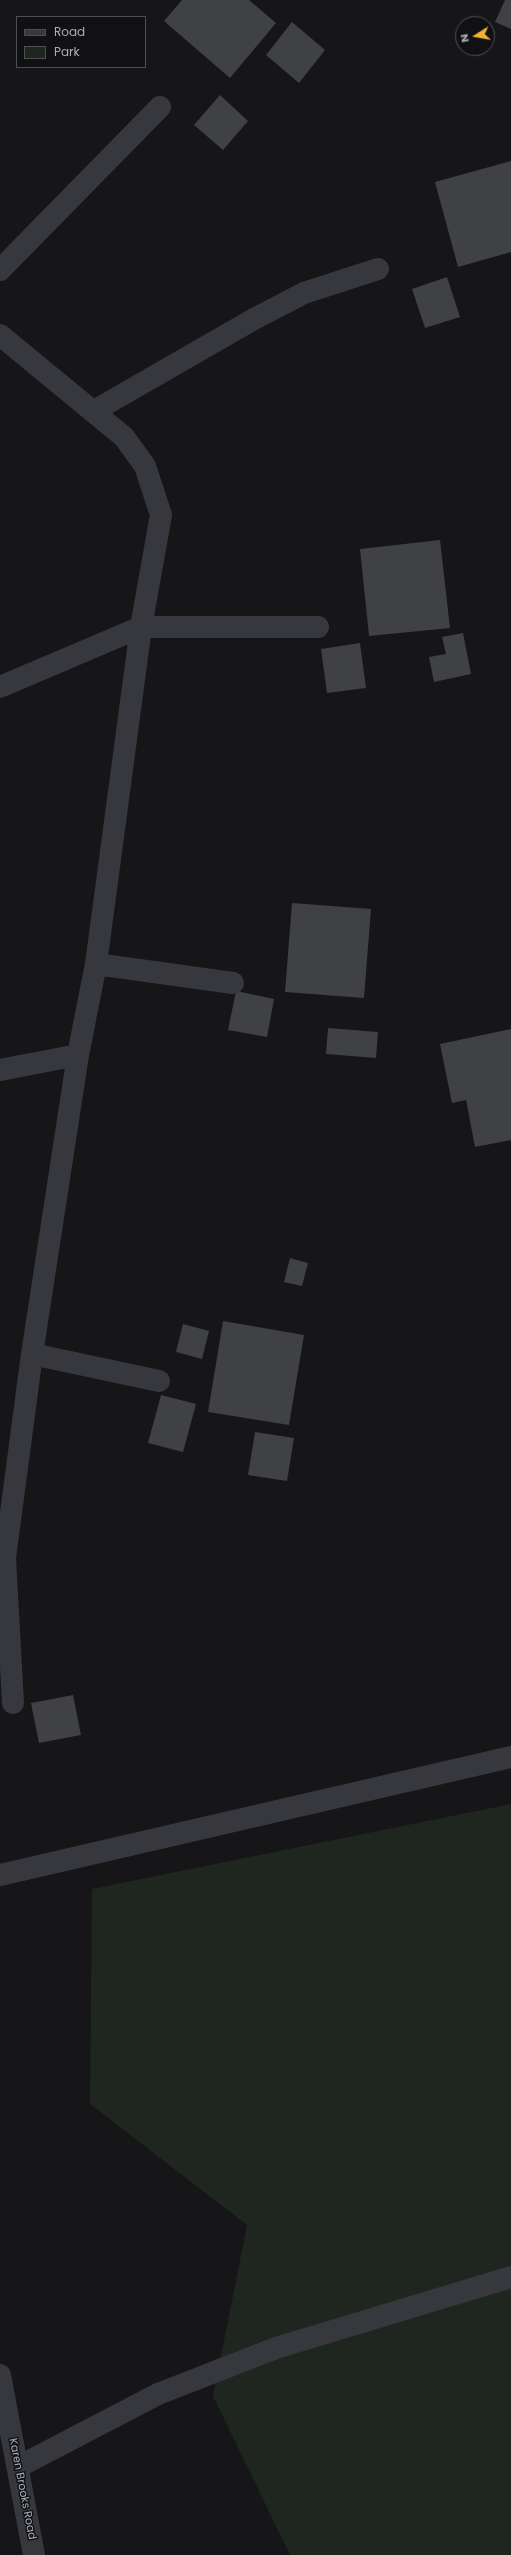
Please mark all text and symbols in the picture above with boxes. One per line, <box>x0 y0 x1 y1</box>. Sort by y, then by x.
legend <box>16 16 146 68</box>
north arrow <box>455 16 495 56</box>
text: Road <box>54 23 85 40</box>
text: N <box>456 33 473 44</box>
text: Park <box>54 43 80 60</box>
street label: Karen Brooks Road <box>6 2437 38 2541</box>

